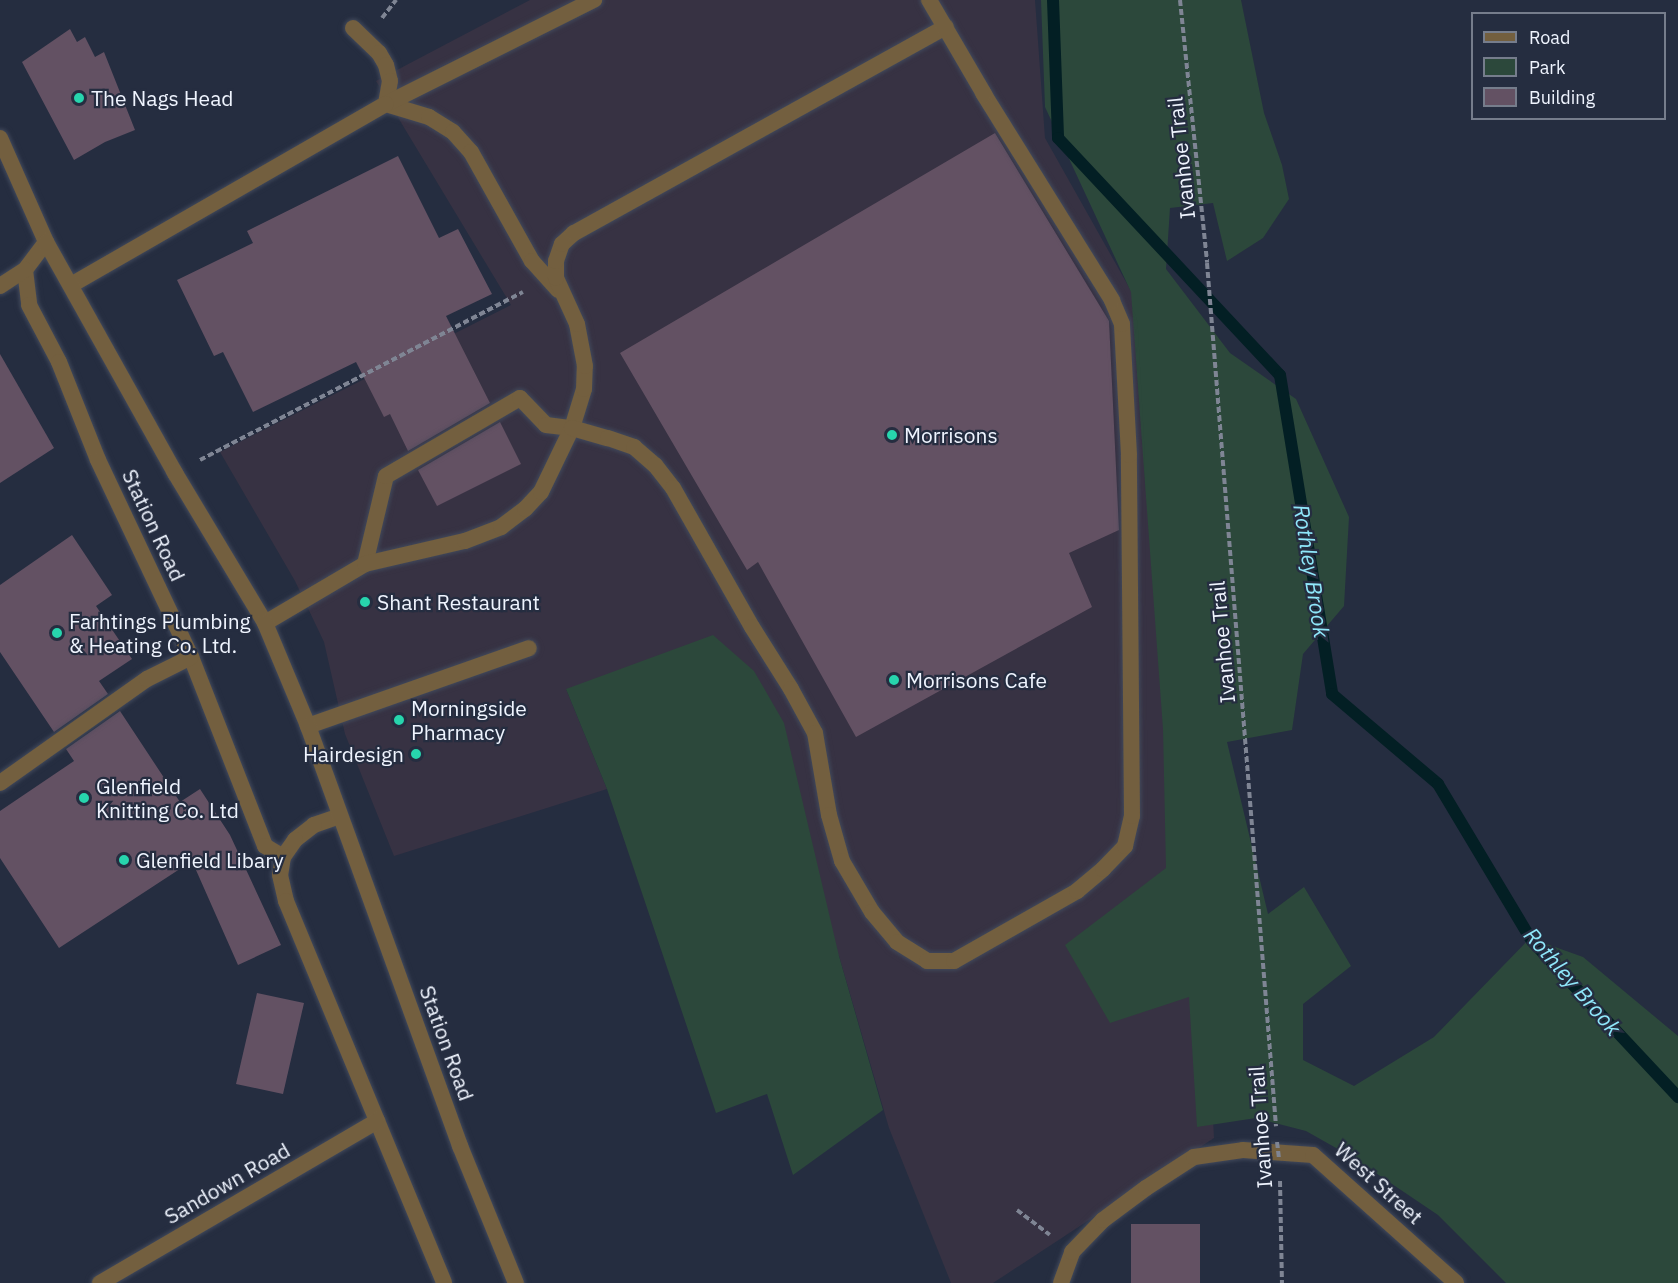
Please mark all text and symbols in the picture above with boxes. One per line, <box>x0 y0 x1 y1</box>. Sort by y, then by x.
legend <box>1471 12 1666 120</box>
text: Road <box>1529 26 1570 49</box>
text: Park <box>1529 56 1565 79</box>
place label: The Nags Head <box>91 85 234 111</box>
text: Building <box>1529 86 1595 109</box>
marker: The Nags Head <box>72 91 86 105</box>
street label: Ivanhoe Trail <box>1162 96 1200 220</box>
place label: Morrisons <box>904 422 998 448</box>
marker: Morrisons <box>885 428 899 442</box>
street label: Station Road <box>117 465 191 585</box>
water label: Rothley Brook <box>1288 502 1336 640</box>
street label: Ivanhoe Trail <box>1204 580 1240 704</box>
place label: Shant Restaurant <box>377 589 540 615</box>
marker: Shant Restaurant <box>358 595 372 609</box>
place label: Farhtings Plumbing & Heating Co. Ltd. <box>69 608 251 658</box>
marker: Farhtings Plumbing & Heating Co. Ltd. <box>50 626 64 640</box>
place label: Morrisons Cafe <box>906 667 1047 693</box>
marker: Morrisons Cafe <box>887 673 901 687</box>
place label: Morningside Pharmacy <box>411 695 527 745</box>
marker: Morningside Pharmacy <box>392 713 406 727</box>
place label: Hairdesign <box>303 741 404 767</box>
marker: Hairdesign <box>409 747 423 761</box>
place label: Glenfield Knitting Co. Ltd <box>96 773 239 823</box>
marker: Glenfield Knitting Co. Ltd <box>77 791 91 805</box>
place label: Glenfield Libary <box>136 847 284 873</box>
marker: Glenfield Libary <box>117 853 131 867</box>
water label: Rothley Brook <box>1519 922 1627 1040</box>
street label: Station Road <box>415 982 479 1104</box>
street label: Ivanhoe Trail <box>1243 1065 1277 1189</box>
street label: Sandown Road <box>160 1137 294 1229</box>
street label: West Street <box>1330 1137 1428 1229</box>

